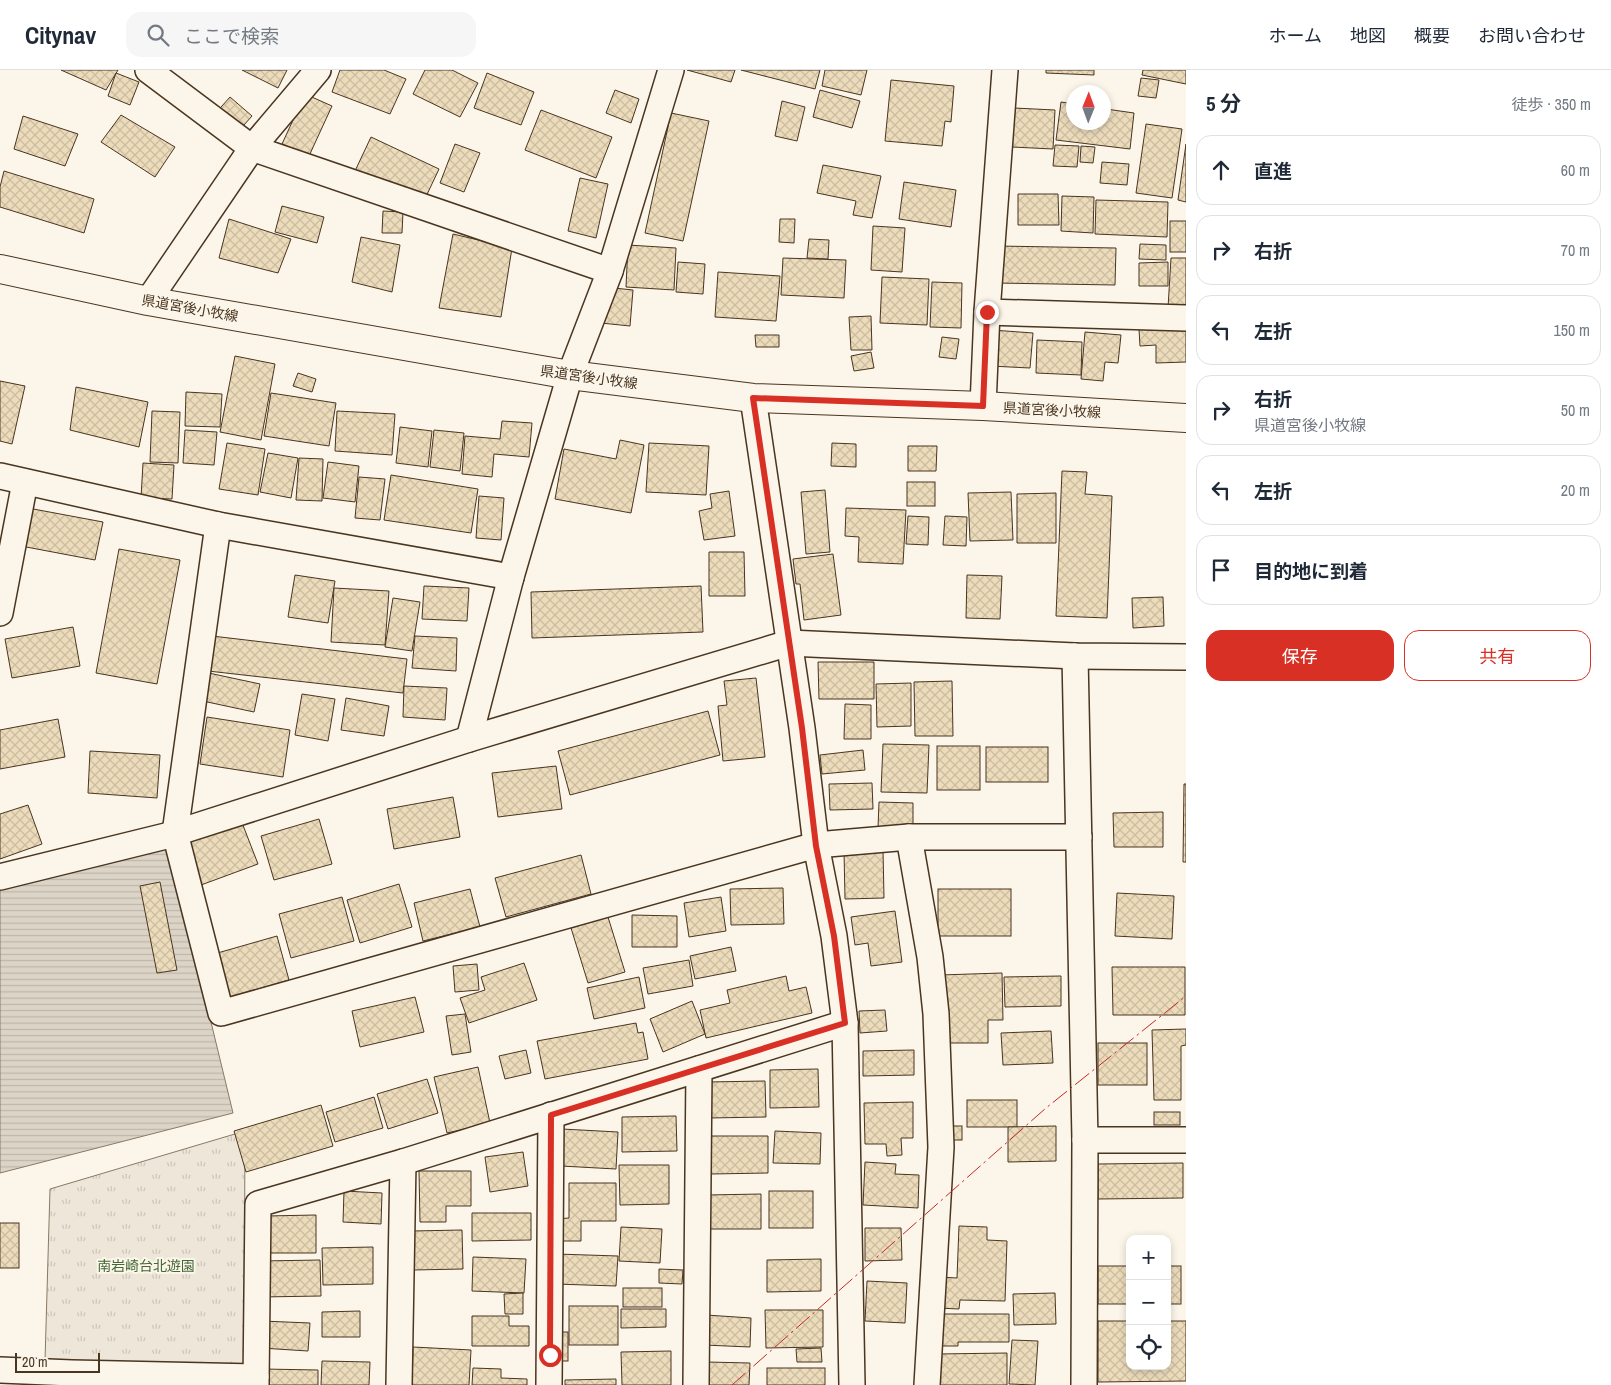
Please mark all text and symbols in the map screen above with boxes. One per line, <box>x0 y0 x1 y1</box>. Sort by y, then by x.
search box <box>126 12 476 57</box>
text: Citynav <box>25 19 96 51</box>
icon: search <box>144 21 172 49</box>
text: ここで検索 <box>184 23 279 49</box>
text: ホーム <box>1269 23 1322 48</box>
text: 地図 <box>1350 23 1386 48</box>
text: 概要 <box>1414 23 1450 48</box>
text: お問い合わせ <box>1478 23 1586 48</box>
north arrow <box>1066 85 1111 130</box>
text: 5 分 <box>1206 89 1241 118</box>
text: 徒歩 · 350 m <box>1512 93 1591 115</box>
icon: ahead <box>1207 156 1235 184</box>
text: 直進 <box>1254 158 1292 184</box>
text: 60 m <box>1561 159 1590 181</box>
icon: right <box>1207 236 1235 264</box>
text: 右折 <box>1254 238 1292 264</box>
text: 70 m <box>1561 239 1590 261</box>
street label: 県道宮後小牧線 <box>140 291 240 325</box>
route end <box>976 301 999 324</box>
icon: left <box>1207 316 1235 344</box>
text: 左折 <box>1254 318 1292 344</box>
text: 150 m <box>1554 319 1590 341</box>
street label: 県道宮後小牧線 <box>539 361 639 393</box>
text: 右折 <box>1254 386 1292 412</box>
icon: right <box>1207 396 1235 424</box>
street label: 県道宮後小牧線 <box>1003 398 1101 422</box>
text: 50 m <box>1561 399 1590 421</box>
text: 県道宮後小牧線 <box>1254 414 1366 436</box>
icon: left <box>1207 476 1235 504</box>
text: 左折 <box>1254 478 1292 504</box>
text: 20 m <box>1561 479 1590 501</box>
icon: arrive <box>1207 556 1235 584</box>
text: 目的地に到着 <box>1254 558 1368 584</box>
button: 保存 <box>1206 630 1394 681</box>
button: 共有 <box>1404 630 1591 681</box>
map controls <box>1126 1235 1171 1370</box>
button: + <box>1126 1235 1171 1280</box>
park label: 南岩崎台北遊園 <box>97 1257 195 1275</box>
button: − <box>1126 1280 1171 1325</box>
button: locate <box>1126 1325 1171 1370</box>
route start <box>539 1344 562 1367</box>
scale bar <box>15 1350 100 1373</box>
text: 20 m <box>22 1353 48 1371</box>

